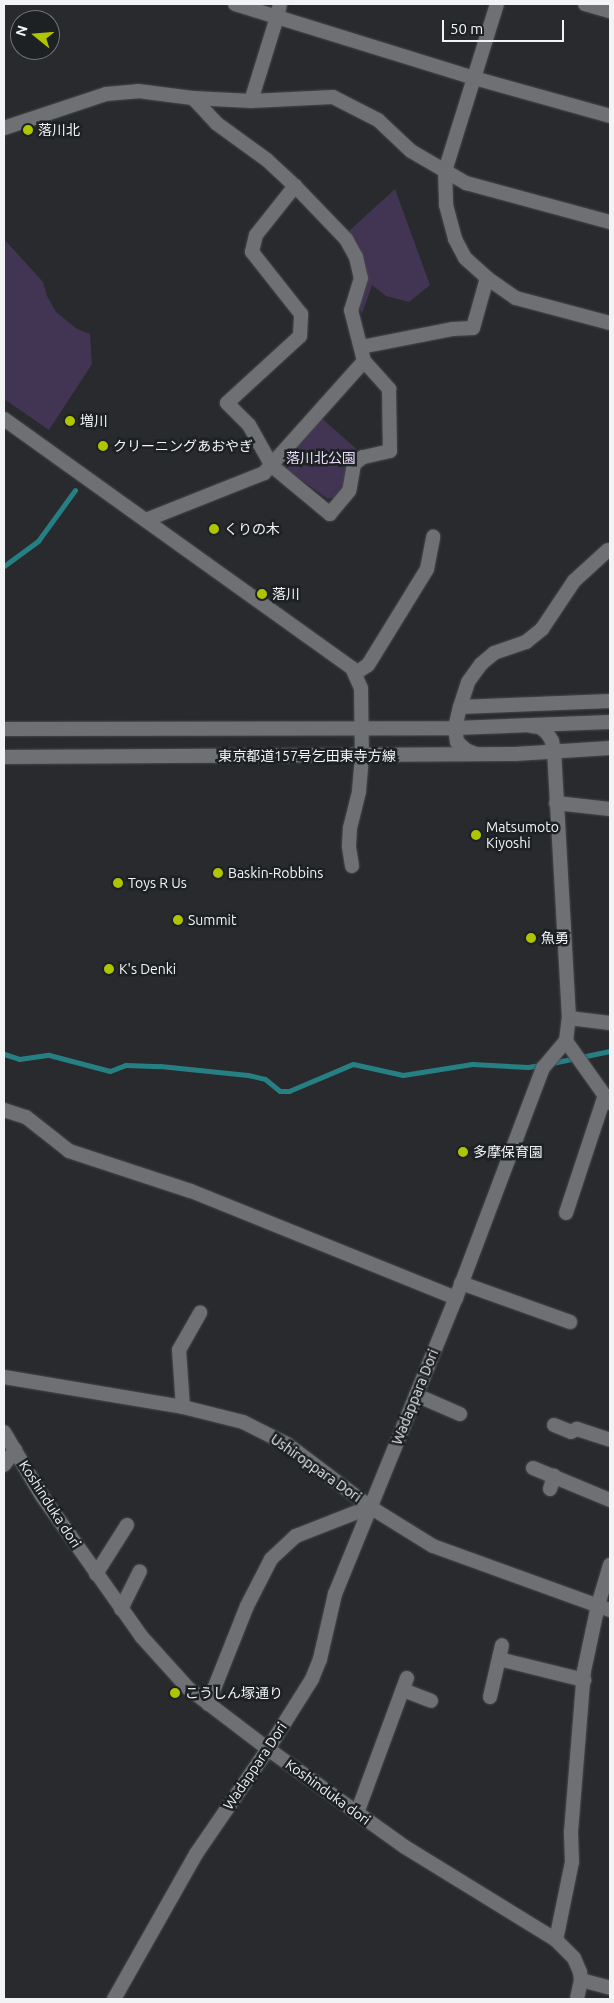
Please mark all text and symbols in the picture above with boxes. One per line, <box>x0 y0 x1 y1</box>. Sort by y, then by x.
north arrow <box>10 10 60 60</box>
scale bar <box>444 10 566 42</box>
text: 50 m <box>450 20 483 37</box>
text: N <box>12 24 31 38</box>
place label: 落川北 <box>38 122 80 138</box>
marker: 落川北 <box>22 124 34 136</box>
place label: 増川 <box>80 413 108 429</box>
marker: 増川 <box>64 415 76 427</box>
place label: クリーニングあおやぎ <box>113 438 253 454</box>
marker: クリーニングあおやぎ <box>97 440 109 452</box>
park label: 落川北公園 <box>286 450 356 466</box>
place label: くりの木 <box>224 521 280 537</box>
marker: くりの木 <box>208 523 220 535</box>
place label: 落川 <box>272 586 300 602</box>
marker: 落川 <box>256 588 268 600</box>
street label: 東京都道157号乞田東寺方線 <box>218 748 396 764</box>
place label: Matsumoto Kiyoshi <box>486 819 559 852</box>
marker: Matsumoto Kiyoshi <box>470 829 482 841</box>
place label: Baskin-Robbins <box>228 865 323 881</box>
marker: Baskin-Robbins <box>212 867 224 879</box>
place label: Toys R Us <box>128 875 187 891</box>
marker: Toys R Us <box>112 877 124 889</box>
place label: Summit <box>188 912 236 928</box>
marker: Summit <box>172 914 184 926</box>
place label: 魚勇 <box>541 930 569 946</box>
marker: 魚勇 <box>525 932 537 944</box>
place label: K's Denki <box>119 961 176 977</box>
marker: K's Denki <box>103 963 115 975</box>
place label: 多摩保育園 <box>473 1144 543 1160</box>
marker: 多摩保育園 <box>457 1146 469 1158</box>
street label: Wadappara Dori <box>388 1347 442 1447</box>
street label: Ushiroppara Dori <box>268 1431 364 1505</box>
street label: Koshinduka dori <box>16 1457 84 1551</box>
place label: こうしん塚通り <box>185 1685 283 1701</box>
marker: こうしん塚通り <box>169 1687 181 1699</box>
street label: Wadappara Dori <box>220 1719 290 1813</box>
street label: Koshinduka dori <box>282 1756 374 1828</box>

